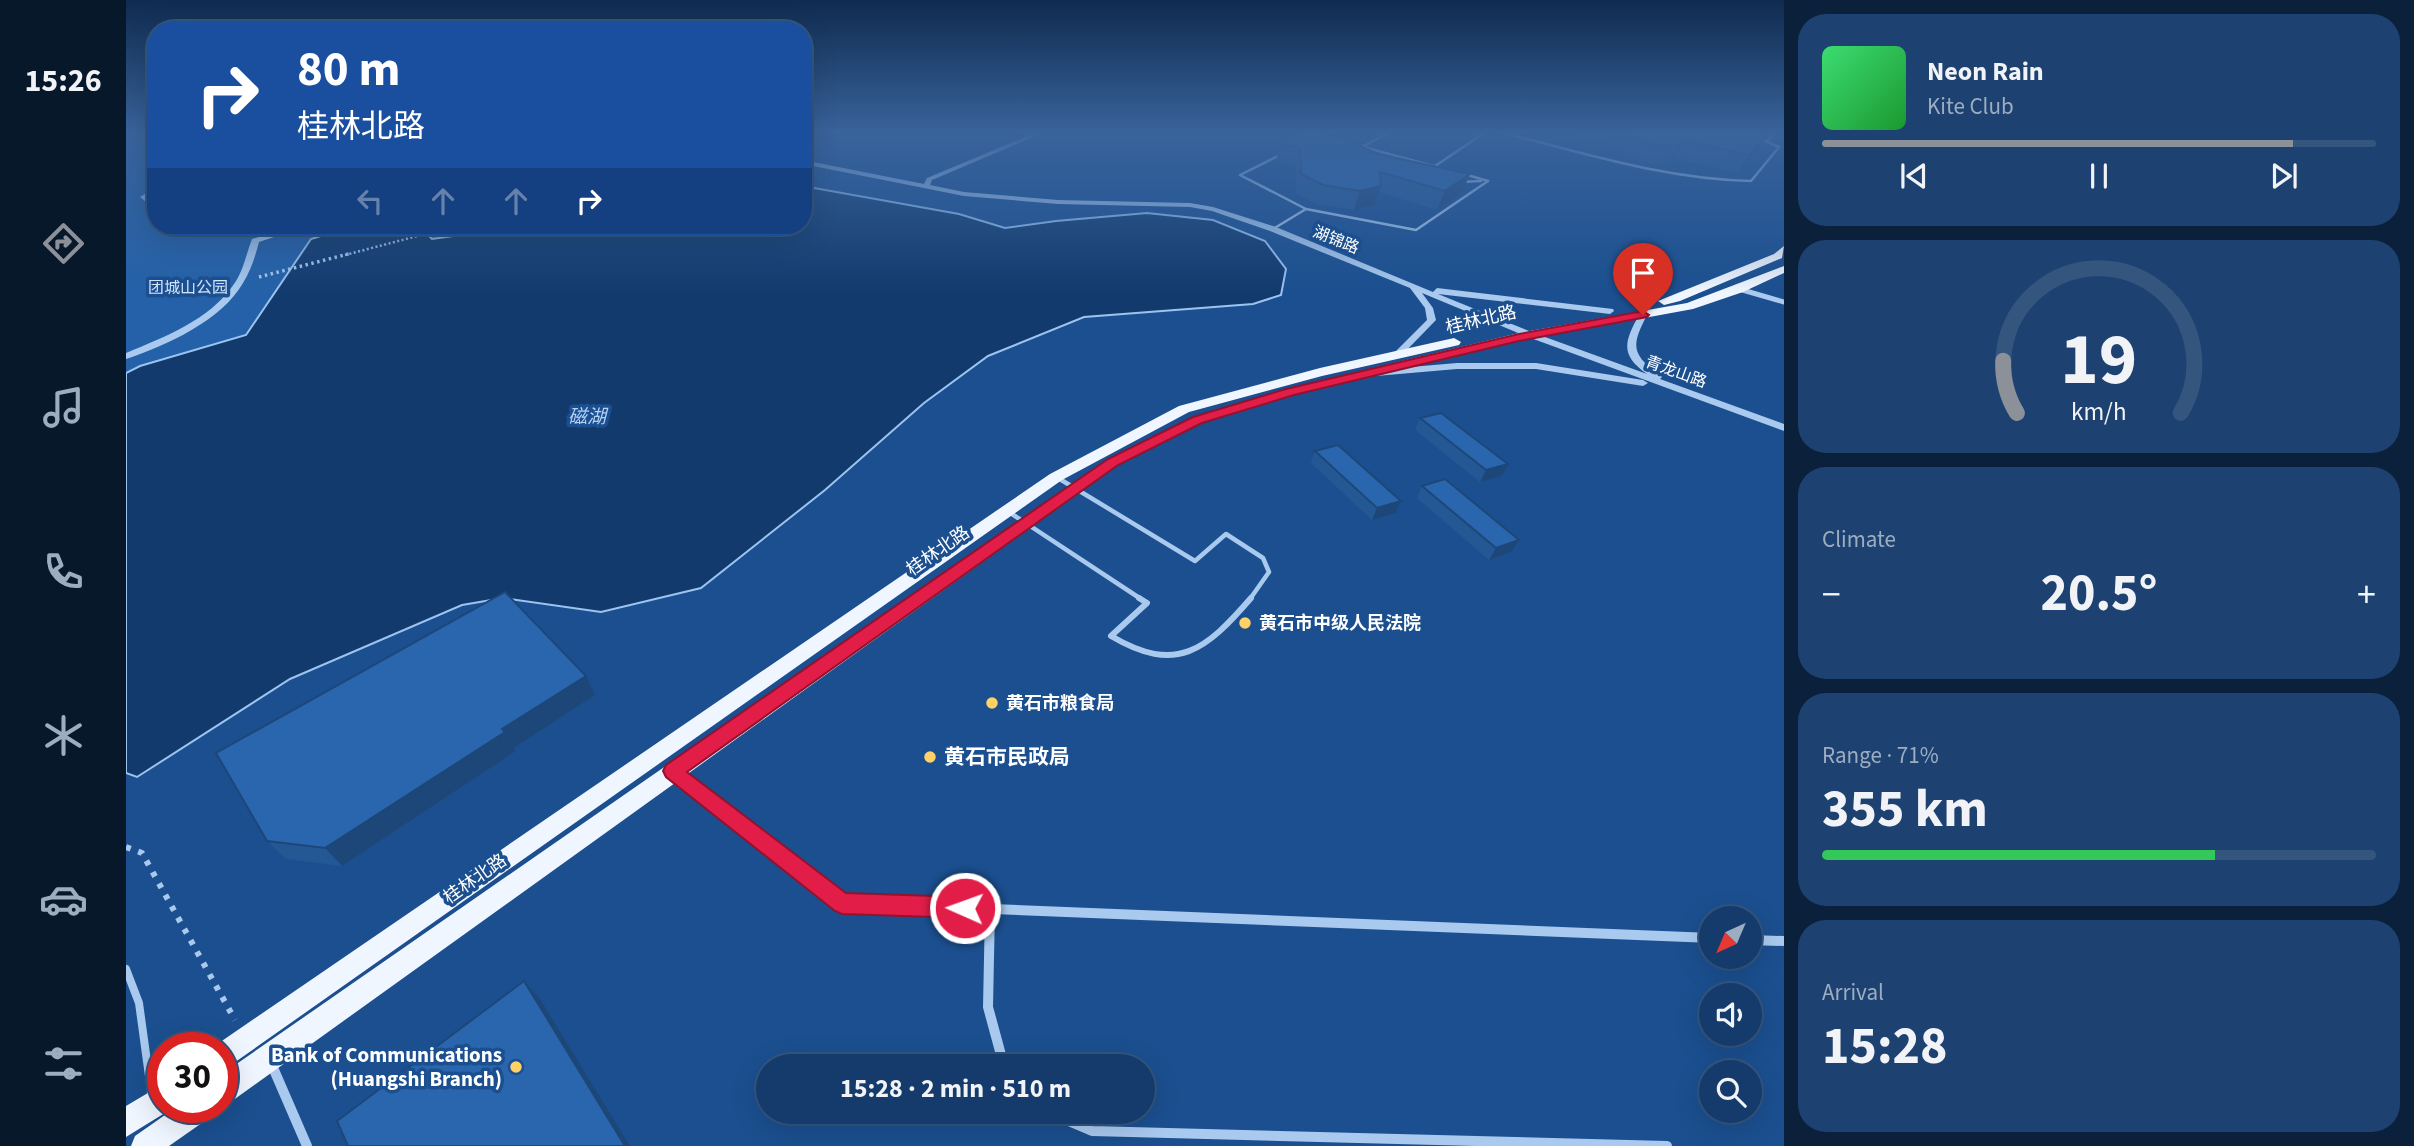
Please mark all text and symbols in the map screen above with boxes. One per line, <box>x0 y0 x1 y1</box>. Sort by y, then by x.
text: 80 m <box>297 35 401 105</box>
icon: right <box>182 49 273 140</box>
text: Neon Rain <box>1927 53 2044 90</box>
text: 15:26 <box>24 58 102 104</box>
text: Kite Club <box>1927 90 2014 123</box>
text: 桂林北路 <box>297 104 425 150</box>
icon: previous <box>1895 157 1933 195</box>
icon: pause <box>2080 157 2118 195</box>
icon: next <box>2265 157 2303 195</box>
icon: left <box>351 182 389 220</box>
icon: ahead <box>424 182 462 220</box>
icon: ahead <box>497 182 535 220</box>
icon: right <box>570 182 608 220</box>
icon: directions <box>39 219 88 268</box>
street label: 湖锦路 <box>1310 221 1362 259</box>
pin <box>1613 243 1673 315</box>
icon: arrive <box>1624 254 1662 292</box>
park label: 团城山公园 <box>148 277 228 299</box>
street label: 桂林北路 <box>1443 300 1519 340</box>
text: 19 <box>2061 308 2137 412</box>
street label: 青龙山路 <box>1642 351 1710 393</box>
icon: music <box>39 383 88 432</box>
text: km/h <box>2071 393 2127 429</box>
water label: 磁湖 <box>568 404 609 431</box>
street label: 桂林北路 <box>901 520 975 582</box>
text: Climate <box>1822 523 1896 556</box>
icon: phone <box>39 547 88 596</box>
text: 20.5° <box>2041 557 2157 631</box>
text: − <box>1822 568 1841 622</box>
text: + <box>2357 568 2376 622</box>
place label: 黄石市中级人民法院 <box>1259 611 1421 636</box>
marker: 黄石市中级人民法院 <box>1237 615 1253 631</box>
place label: 黄石市粮食局 <box>1006 691 1114 716</box>
marker: 黄石市粮食局 <box>984 695 1000 711</box>
icon: climate <box>39 711 88 760</box>
text: Range · 71% <box>1822 739 1939 772</box>
place label: 黄石市民政局 <box>944 742 1070 772</box>
marker: 黄石市民政局 <box>922 749 938 765</box>
text: 355 km <box>1822 773 1988 847</box>
street label: 桂林北路 <box>438 848 512 910</box>
position arrow <box>928 871 1002 945</box>
icon: car <box>39 875 88 924</box>
north arrow <box>1699 906 1762 970</box>
map controls <box>1699 906 1762 1123</box>
text: Arrival <box>1822 976 1884 1009</box>
button: sound <box>1699 983 1762 1046</box>
text: 15:28 <box>1822 1010 1947 1084</box>
speed limit sign: 30 <box>147 1032 238 1123</box>
icon: filters <box>39 1039 88 1088</box>
place label: Bank of Communications (Huangshi Branch) <box>271 1040 502 1094</box>
marker: Bank of Communications (Huangshi Branch) <box>508 1059 524 1075</box>
button: search <box>1699 1060 1762 1123</box>
text: 15:28 · 2 min · 510 m <box>840 1070 1071 1107</box>

